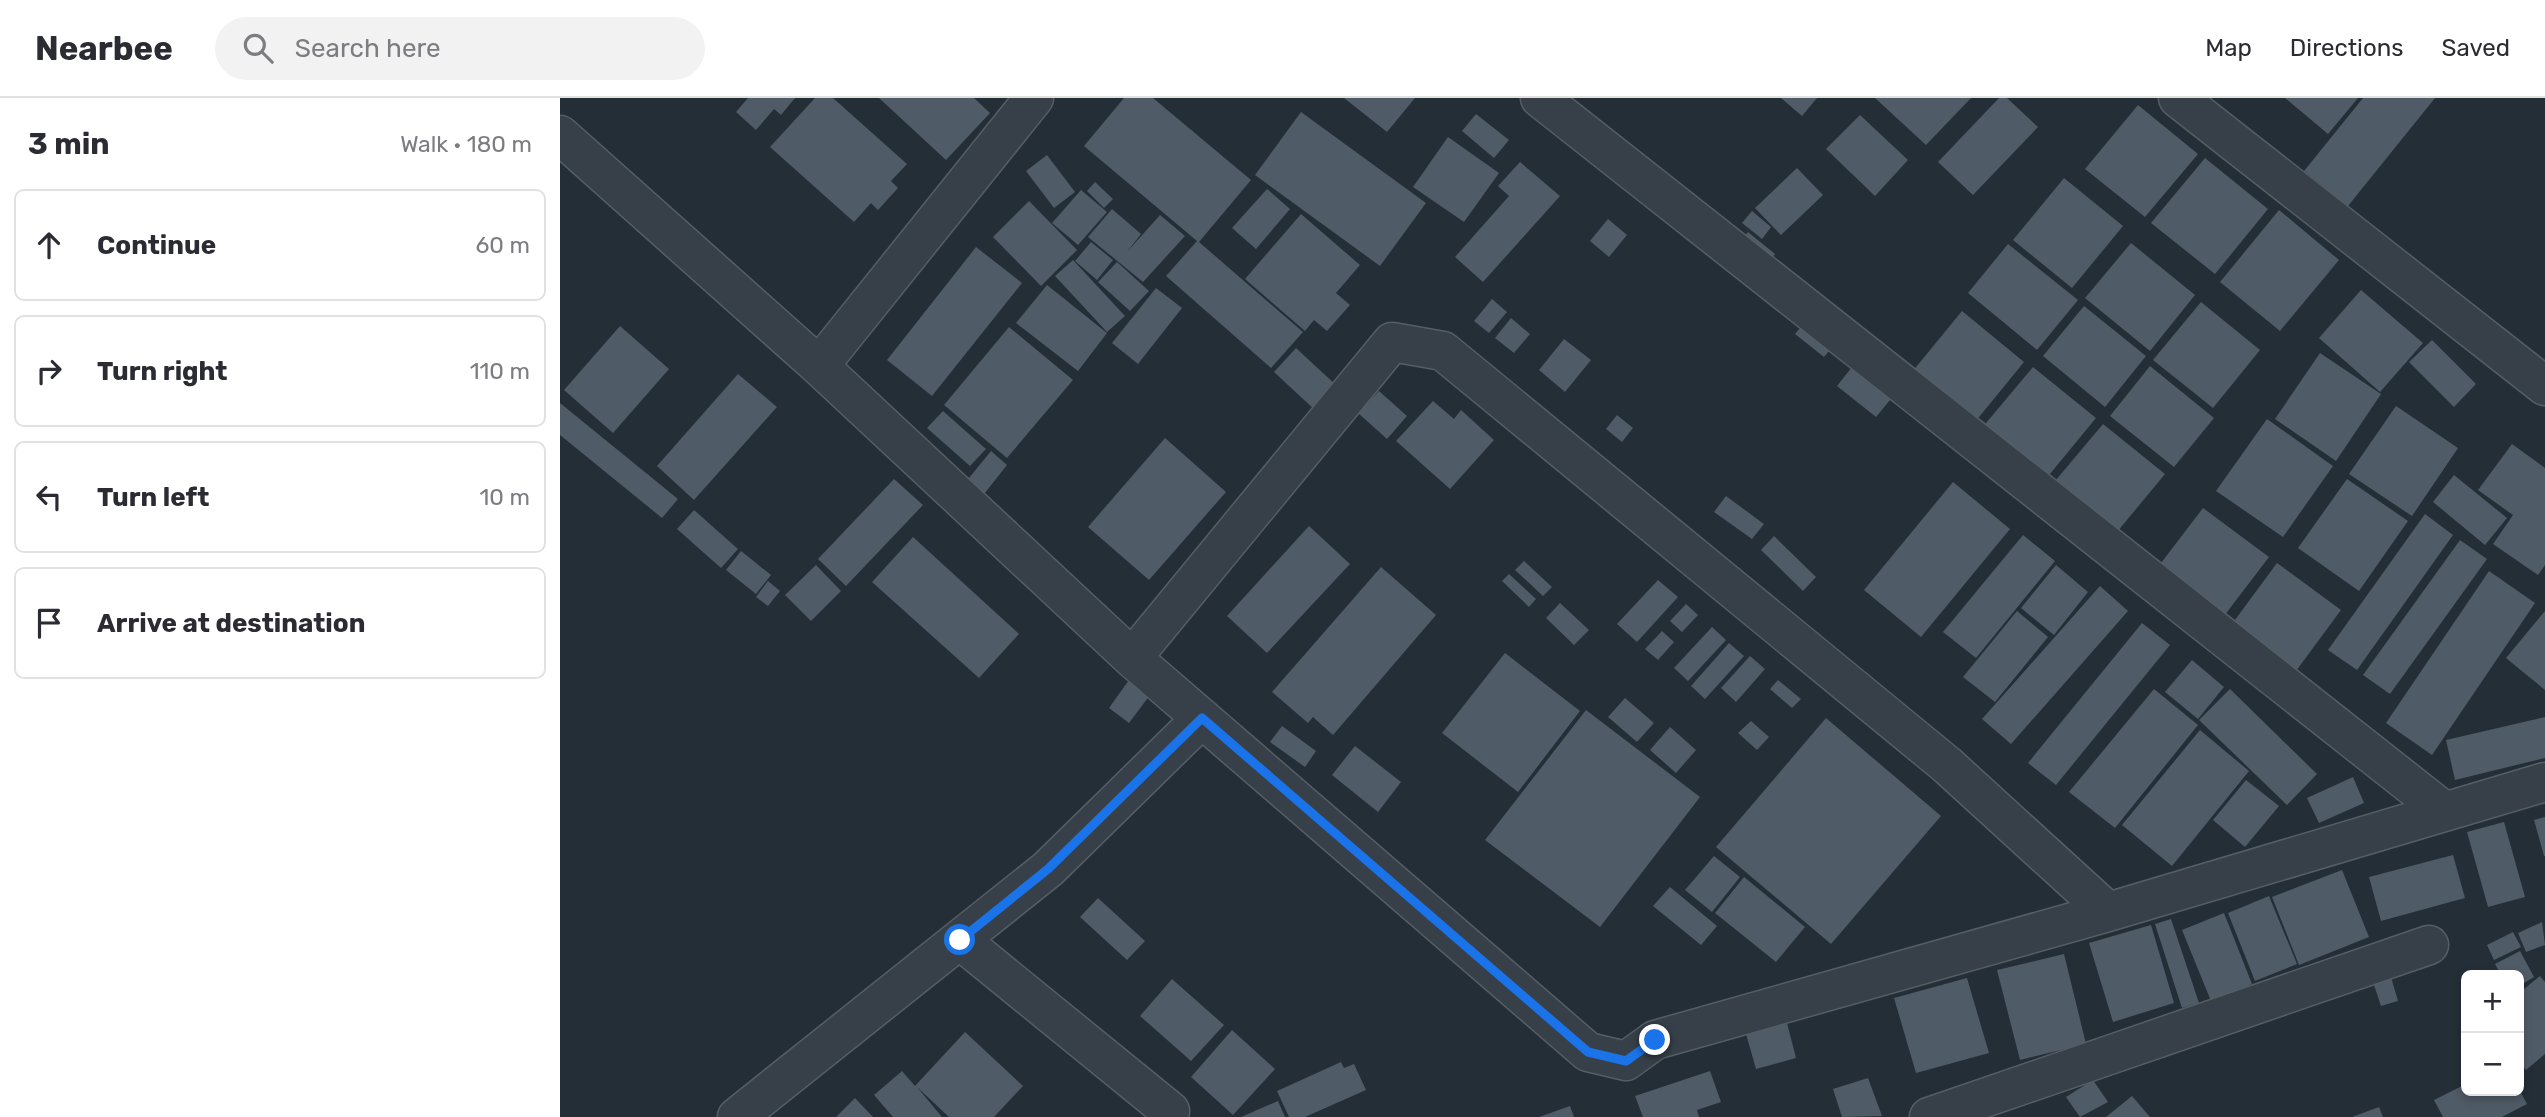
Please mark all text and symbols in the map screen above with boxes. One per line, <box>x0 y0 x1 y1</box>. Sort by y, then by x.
search box <box>215 17 705 80</box>
text: Nearbee <box>35 29 173 68</box>
icon: search <box>239 29 277 67</box>
text: Search here <box>295 33 441 64</box>
text: Map <box>2205 34 2252 62</box>
text: Directions <box>2290 34 2403 62</box>
text: Saved <box>2441 34 2510 62</box>
text: 3 min <box>28 126 110 162</box>
text: Walk · 180 m <box>400 130 532 158</box>
icon: ahead <box>30 226 68 264</box>
text: Continue <box>97 230 216 261</box>
text: 60 m <box>475 231 530 259</box>
icon: right <box>30 352 68 390</box>
text: Turn right <box>97 356 227 387</box>
text: 110 m <box>470 357 530 385</box>
icon: left <box>30 478 68 516</box>
text: Turn left <box>97 482 209 513</box>
text: 10 m <box>479 483 530 511</box>
icon: arrive <box>30 604 68 642</box>
text: Arrive at destination <box>97 608 365 639</box>
route start <box>944 924 975 955</box>
map controls <box>2461 970 2524 1096</box>
button: + <box>2461 970 2524 1033</box>
route end <box>1639 1024 1670 1055</box>
button: − <box>2461 1033 2524 1096</box>

